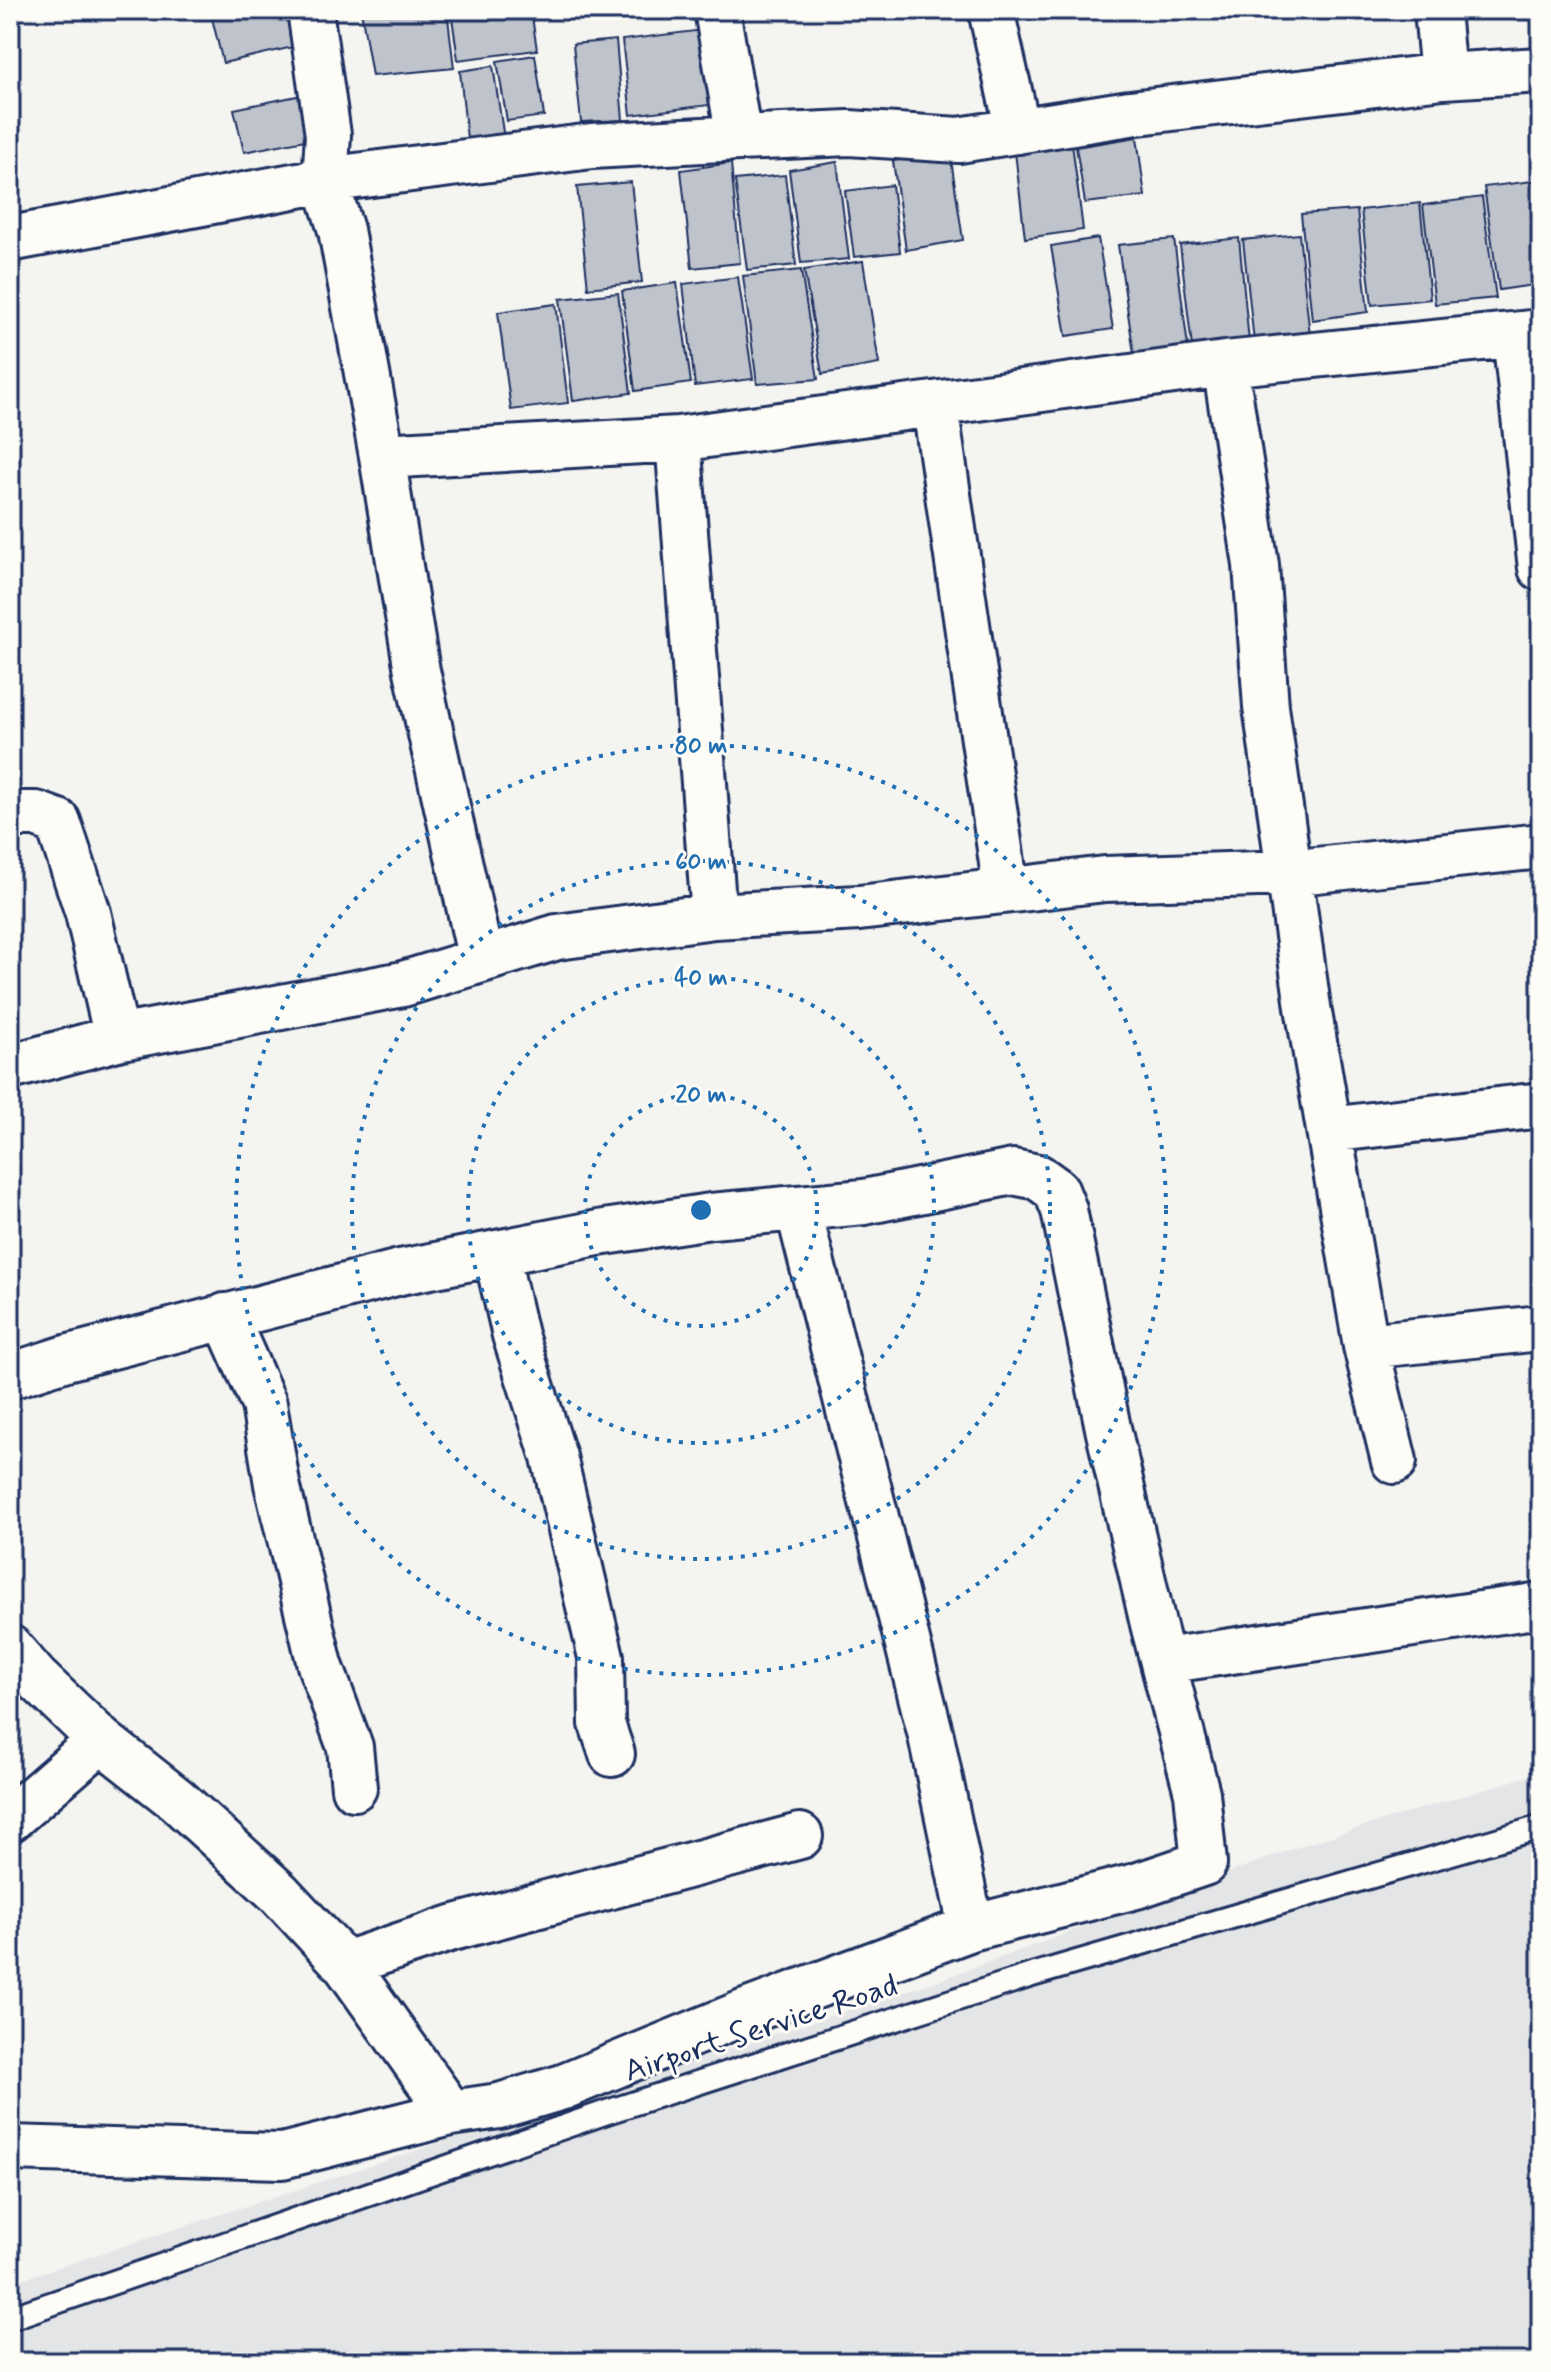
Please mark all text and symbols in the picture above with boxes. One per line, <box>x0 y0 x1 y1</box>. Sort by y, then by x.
text: 80 m <box>675 731 727 762</box>
text: 60 m <box>675 847 727 878</box>
text: 40 m <box>674 963 728 994</box>
text: 20 m <box>675 1080 727 1111</box>
centre of rings <box>687 1196 715 1224</box>
street label: Airport Service Road <box>619 1965 903 2093</box>

